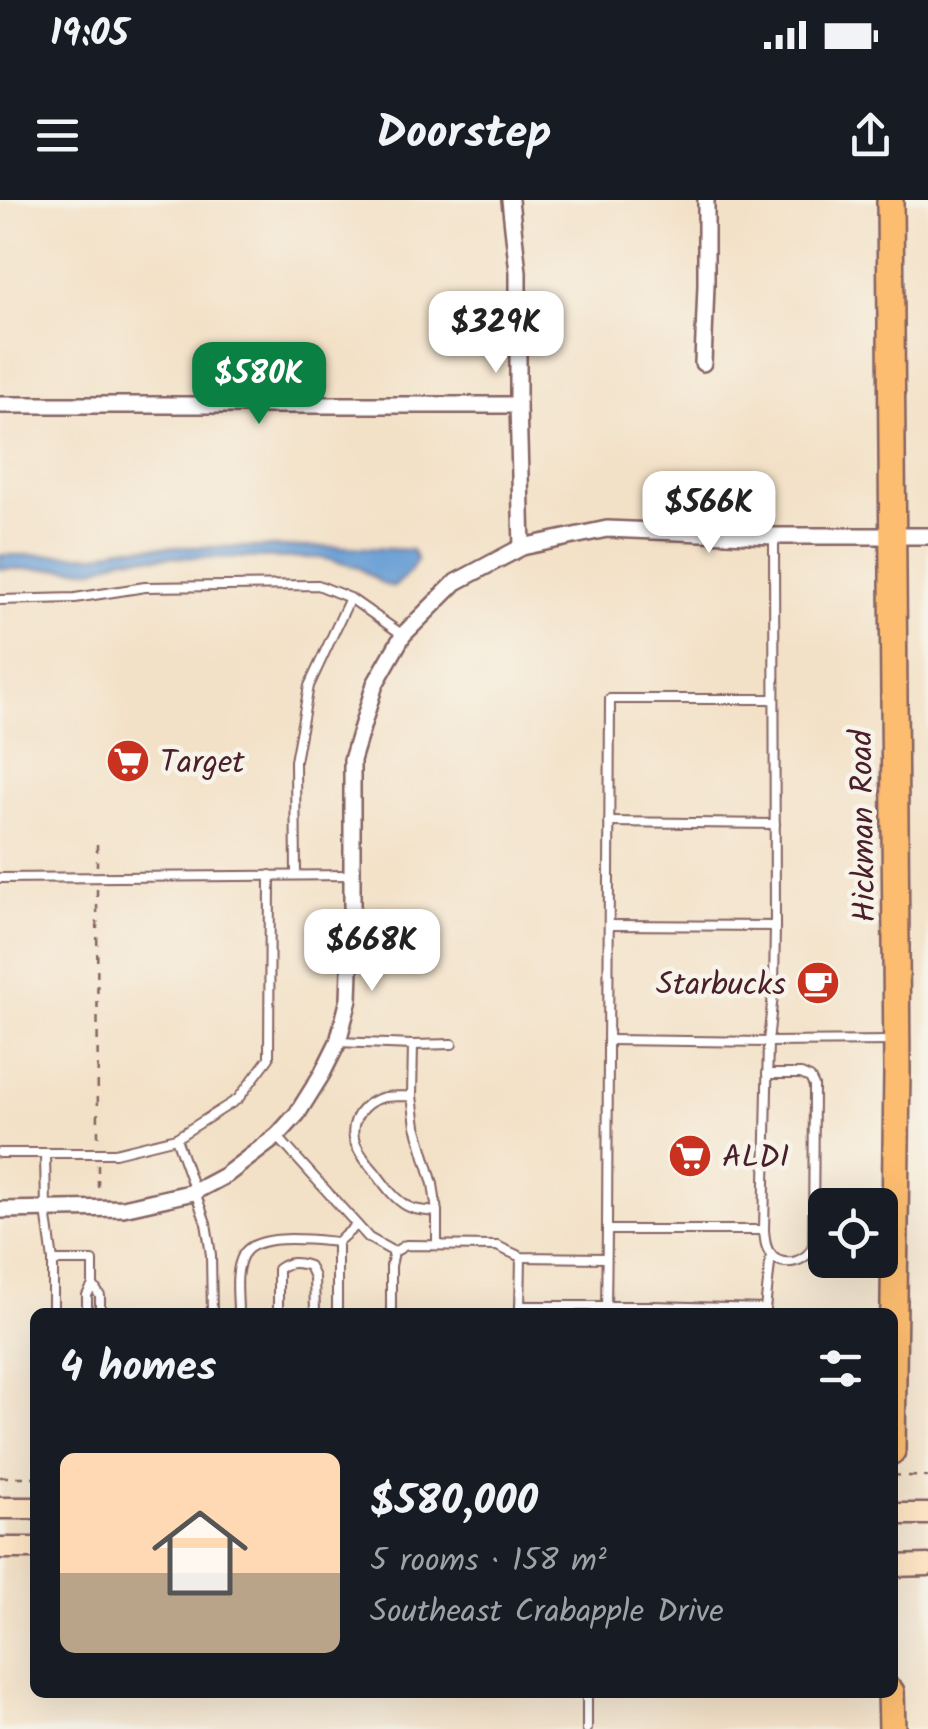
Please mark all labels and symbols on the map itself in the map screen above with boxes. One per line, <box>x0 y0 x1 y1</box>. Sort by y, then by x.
pin: $329K <box>426 291 566 376</box>
pin: $580K <box>189 342 329 427</box>
pin: $566K <box>639 471 779 556</box>
street label: Hickman Road <box>837 728 892 923</box>
supermarket icon: Target <box>105 738 151 784</box>
place label: Target <box>160 738 245 789</box>
pin: $668K <box>302 909 442 994</box>
place label: Starbucks <box>656 960 786 1011</box>
cafe icon: Starbucks <box>795 960 841 1006</box>
supermarket icon: ALDI <box>667 1133 713 1179</box>
place label: ALDI <box>722 1133 790 1184</box>

